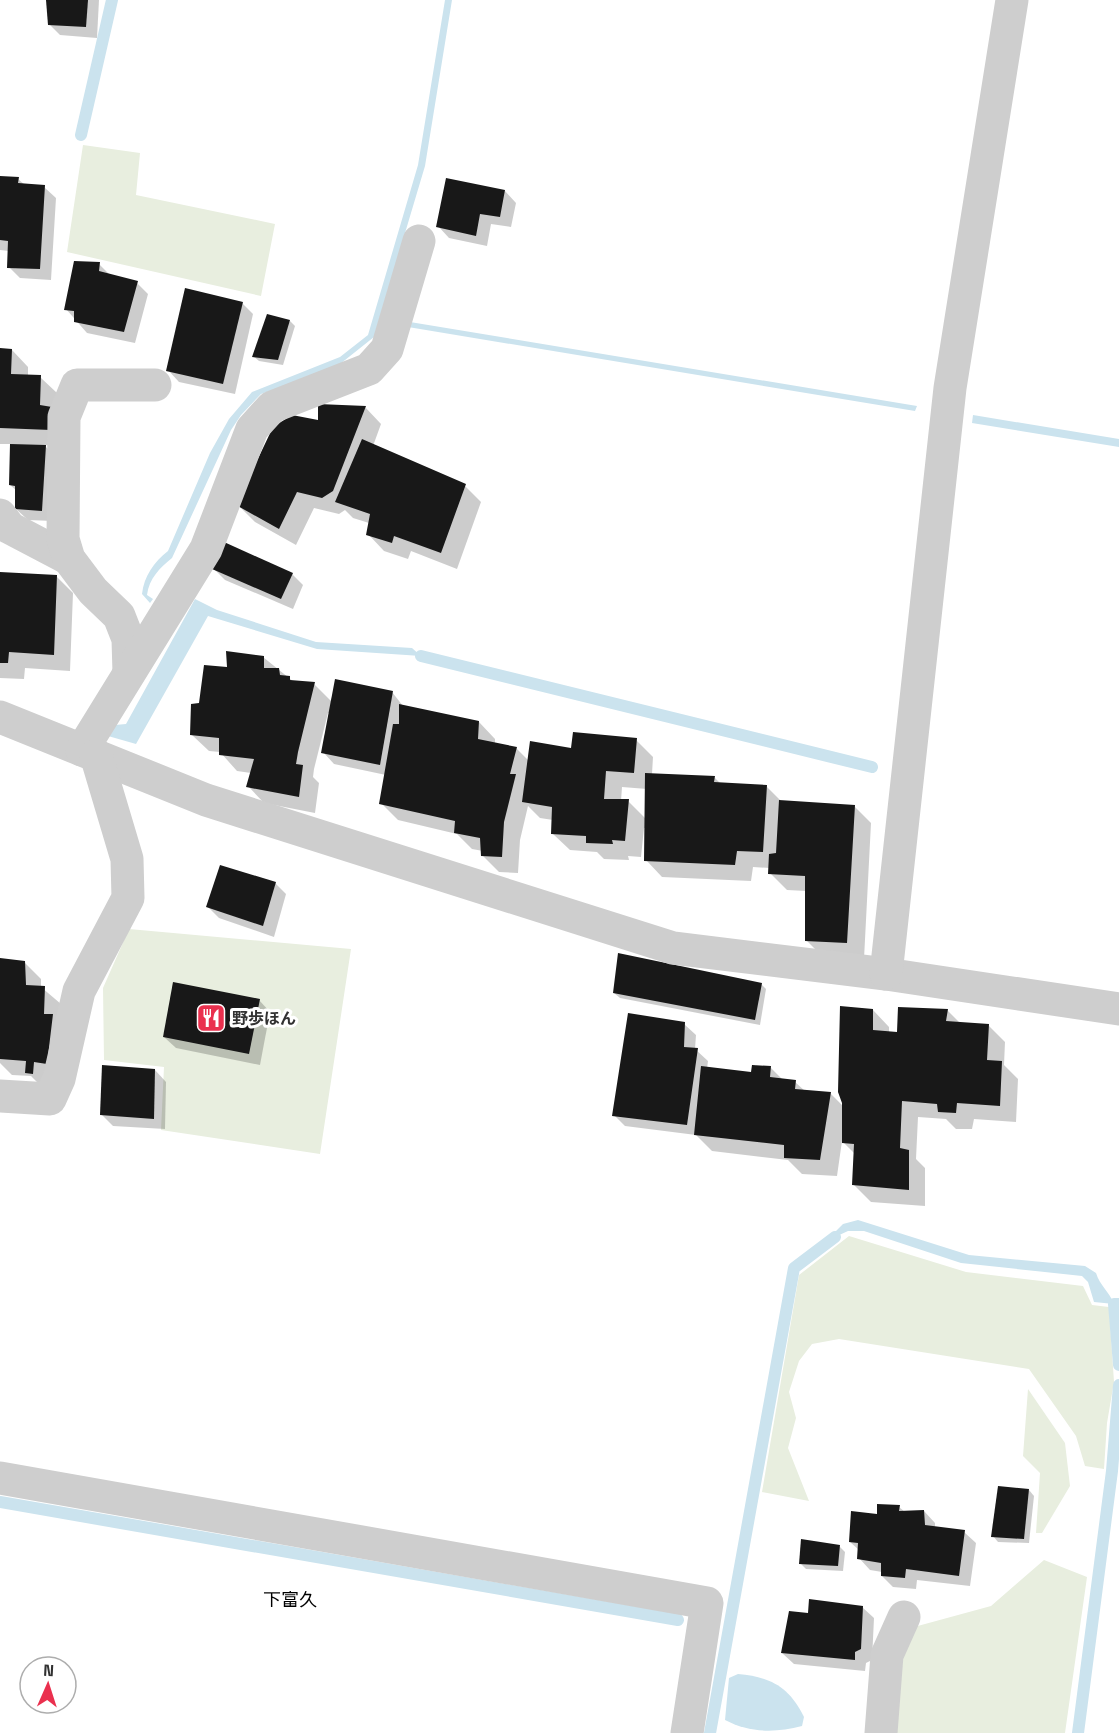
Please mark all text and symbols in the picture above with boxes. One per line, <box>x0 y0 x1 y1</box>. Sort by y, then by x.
restaurant icon: 野歩ほん <box>195 1002 227 1034</box>
place label: 野歩ほん <box>232 1008 296 1029</box>
district label: 下富久 <box>263 1588 317 1611</box>
north arrow <box>18 1655 78 1715</box>
text: N <box>43 1660 55 1681</box>

